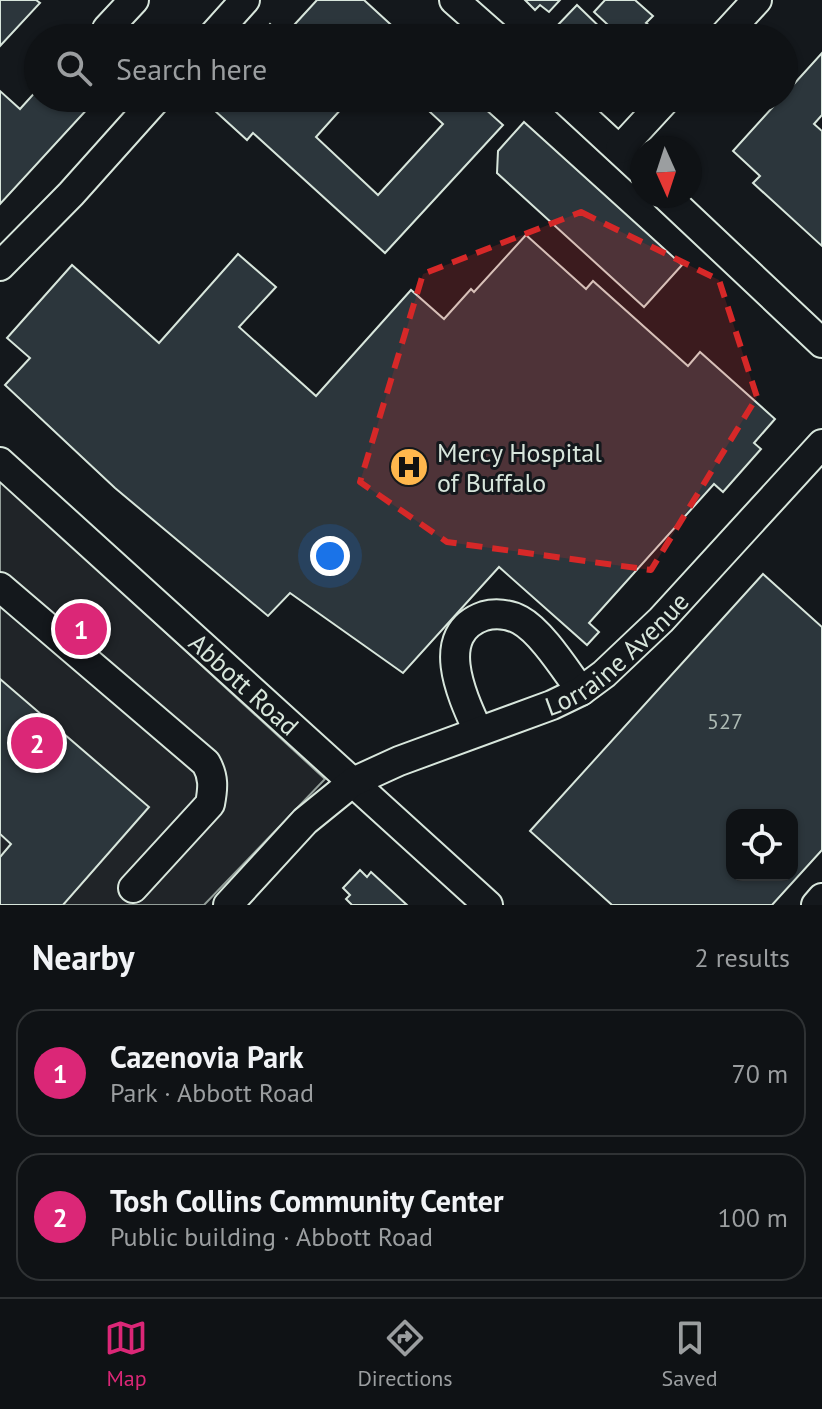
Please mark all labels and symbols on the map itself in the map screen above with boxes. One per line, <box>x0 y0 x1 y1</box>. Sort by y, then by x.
north arrow <box>630 136 702 208</box>
place label: Mercy Hospital of Buffalo <box>437 436 602 499</box>
hospital icon: Mercy Hospital of Buffalo <box>388 446 430 488</box>
your location <box>310 536 350 576</box>
street label: Lorraine Avenue <box>540 585 695 723</box>
pin: 1 <box>55 599 107 659</box>
street label: Abbott Road <box>183 626 306 742</box>
house number: 527 <box>707 707 743 735</box>
pin: 2 <box>11 713 63 773</box>

